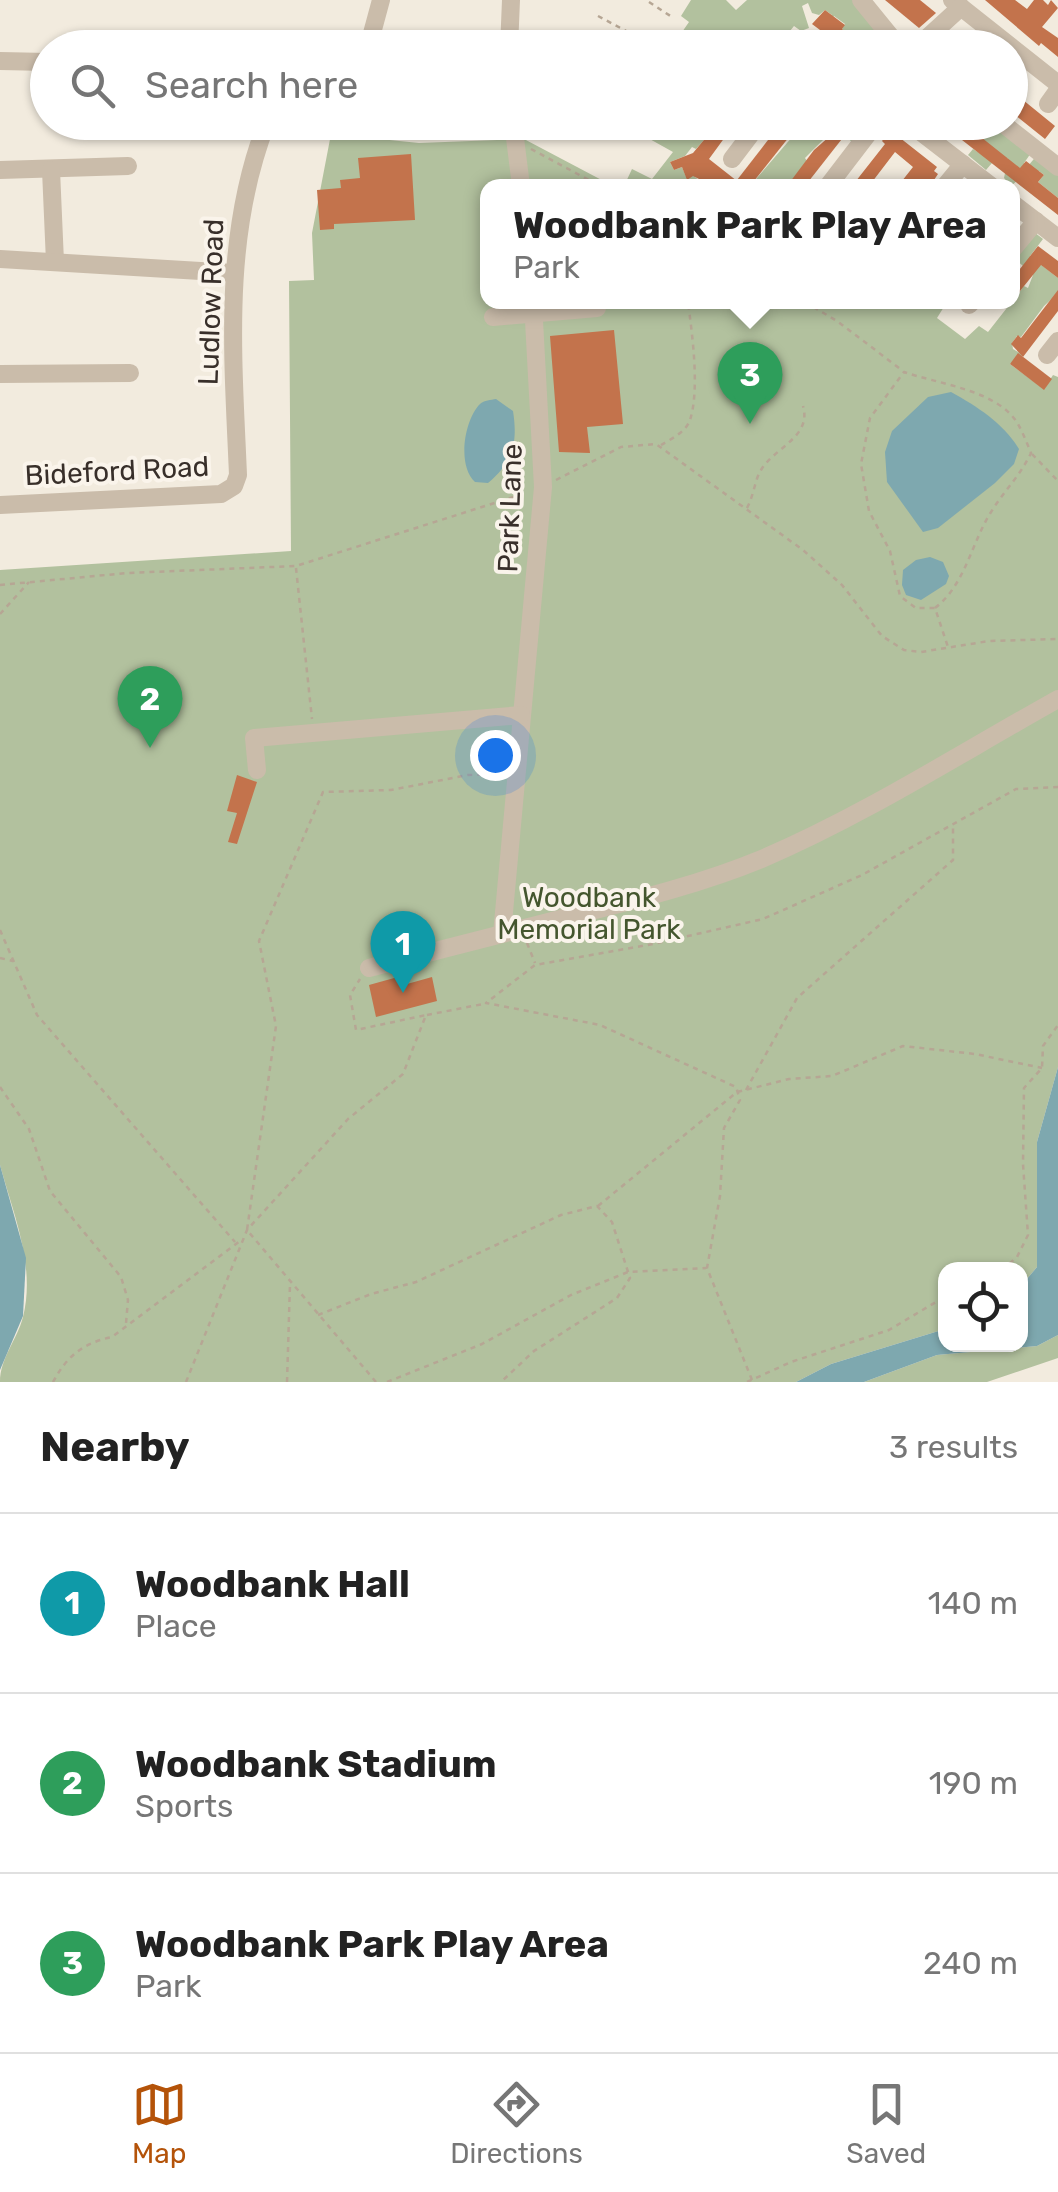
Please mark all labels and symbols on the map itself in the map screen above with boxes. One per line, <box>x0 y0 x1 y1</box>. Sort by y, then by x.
street label: Ludlow Road <box>192 218 230 386</box>
pin: 3 <box>718 342 782 424</box>
street label: Park Lane <box>491 443 529 573</box>
street label: Bideford Road <box>24 450 210 492</box>
pin: 2 <box>118 666 182 748</box>
your location <box>470 730 521 781</box>
park label: Woodbank Memorial Park <box>497 881 681 946</box>
pin: 1 <box>370 910 436 993</box>

